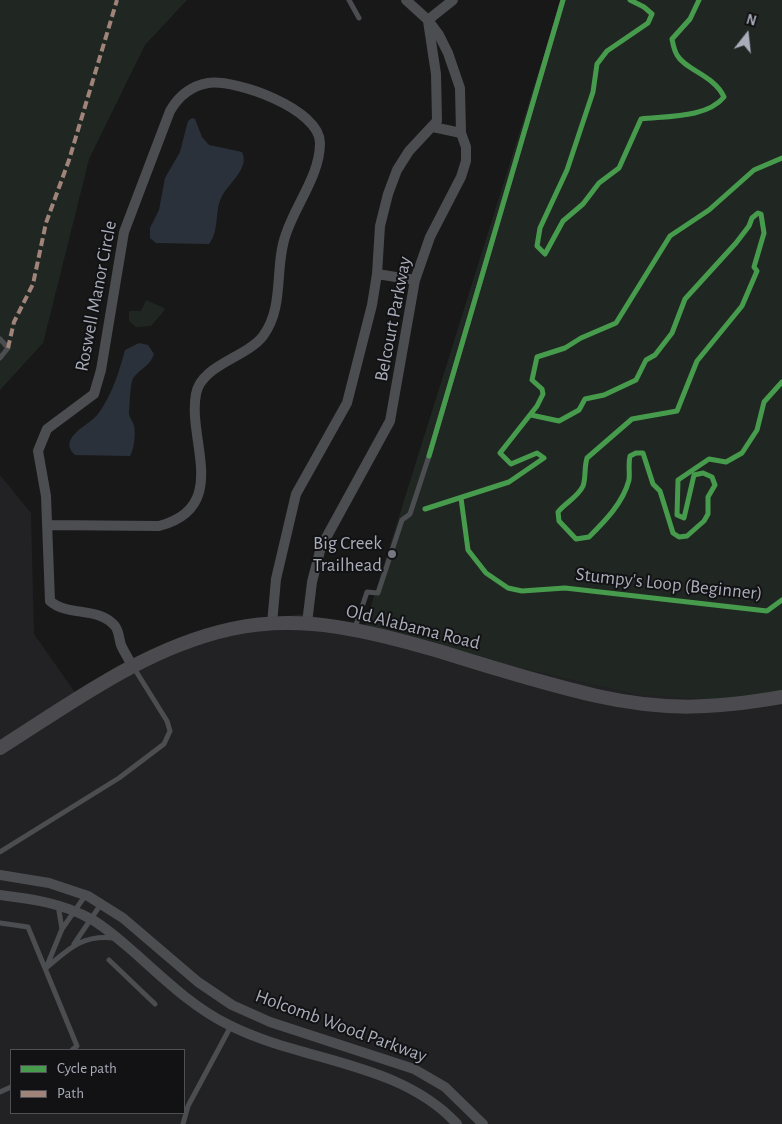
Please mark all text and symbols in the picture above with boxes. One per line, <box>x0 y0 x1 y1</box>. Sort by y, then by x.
north arrow <box>722 10 772 60</box>
text: N <box>745 13 758 29</box>
street label: Roswell Manor Circle <box>70 219 122 373</box>
street label: Belcourt Parkway <box>370 255 416 383</box>
place label: Big Creek Trailhead <box>313 532 382 576</box>
marker: Big Creek Trailhead <box>386 548 398 560</box>
street label: Stumpy's Loop (Beginner) <box>574 563 764 605</box>
street label: Old Alabama Road <box>344 599 482 655</box>
street label: Holcomb Wood Parkway <box>252 984 430 1068</box>
legend <box>10 1049 185 1114</box>
text: Cycle path <box>57 1061 117 1076</box>
text: Path <box>57 1086 84 1101</box>

